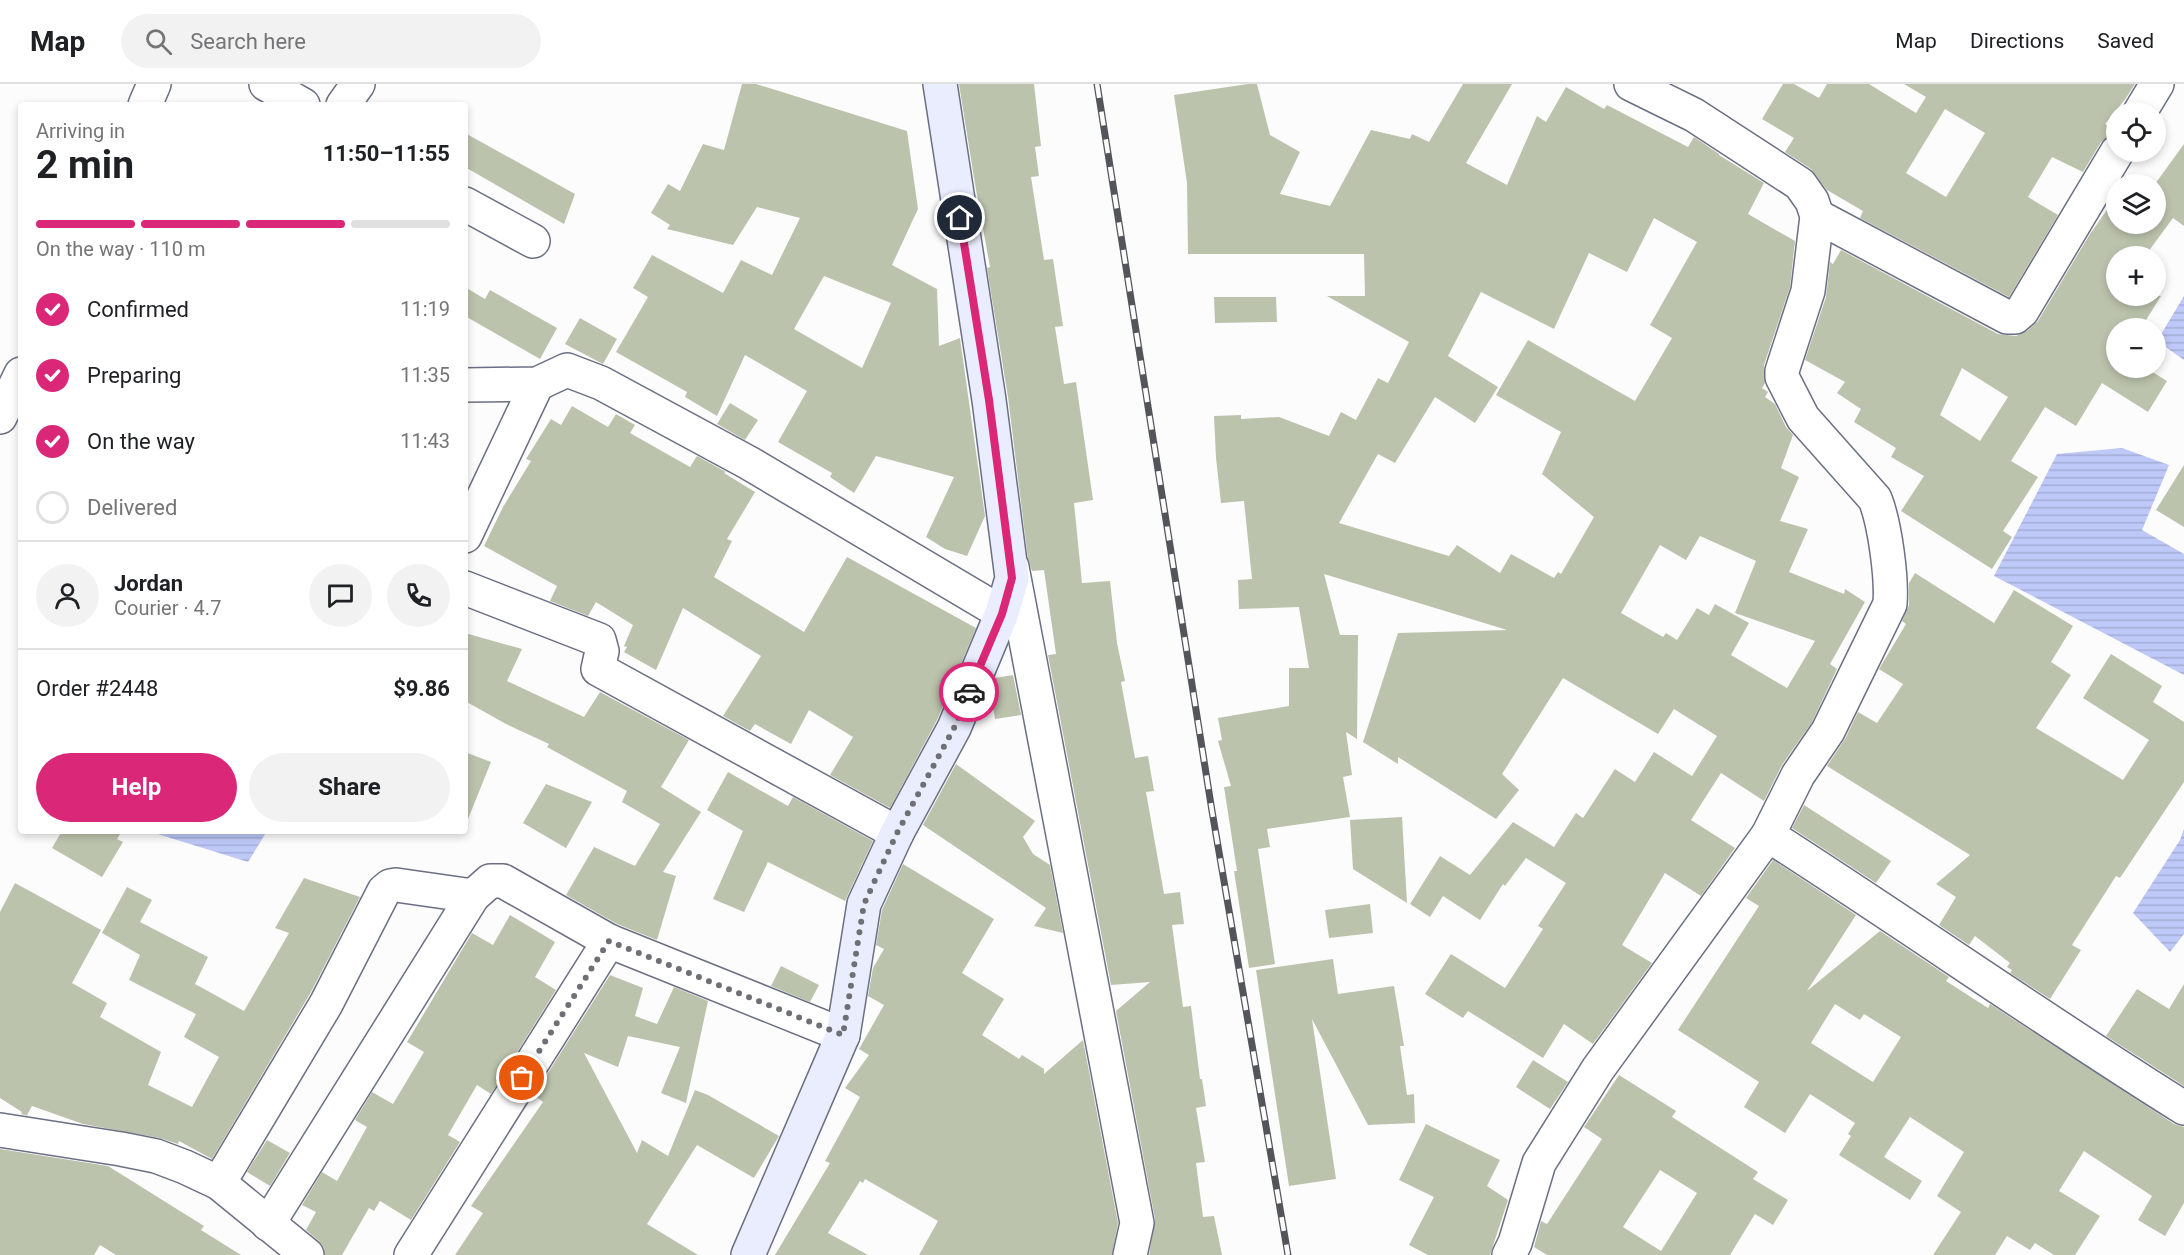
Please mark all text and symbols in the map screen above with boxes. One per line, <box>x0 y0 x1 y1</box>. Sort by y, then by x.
search box <box>121 14 541 68</box>
text: Map <box>30 25 85 58</box>
icon: search <box>142 25 175 58</box>
text: Search here <box>190 29 306 54</box>
text: Map <box>1895 29 1937 53</box>
text: Directions <box>1970 29 2064 53</box>
text: Saved <box>2097 29 2154 53</box>
map controls <box>2106 102 2166 378</box>
button: locate <box>2106 102 2166 162</box>
text: Arriving in <box>36 119 125 143</box>
text: 11:50–11:55 <box>323 141 450 166</box>
text: 2 min <box>36 142 134 188</box>
button: layers <box>2106 174 2166 234</box>
pin <box>934 192 985 243</box>
icon: home <box>943 201 976 234</box>
text: On the way · 110 m <box>36 237 205 261</box>
button: + <box>2106 246 2166 306</box>
icon: check <box>36 293 69 326</box>
text: Confirmed <box>87 297 189 322</box>
text: 11:19 <box>400 297 450 321</box>
button: − <box>2106 318 2166 378</box>
icon: check <box>36 359 69 392</box>
text: Preparing <box>87 363 181 388</box>
text: 11:35 <box>400 363 450 387</box>
icon: check <box>36 425 69 458</box>
text: On the way <box>87 429 195 454</box>
text: 11:43 <box>400 429 450 453</box>
text: Delivered <box>87 495 177 520</box>
button: person <box>36 564 99 627</box>
button: chat <box>309 564 372 627</box>
button: phone <box>387 564 450 627</box>
text: Jordan <box>114 571 183 596</box>
text: Courier · 4.7 <box>114 596 221 620</box>
courier <box>939 662 999 722</box>
text: Order #2448 <box>36 676 158 701</box>
text: $9.86 <box>393 676 450 701</box>
icon: car <box>953 676 986 709</box>
button: Help <box>36 753 237 822</box>
button: Share <box>249 753 450 822</box>
pin <box>496 1052 547 1103</box>
icon: bag <box>505 1061 538 1094</box>

